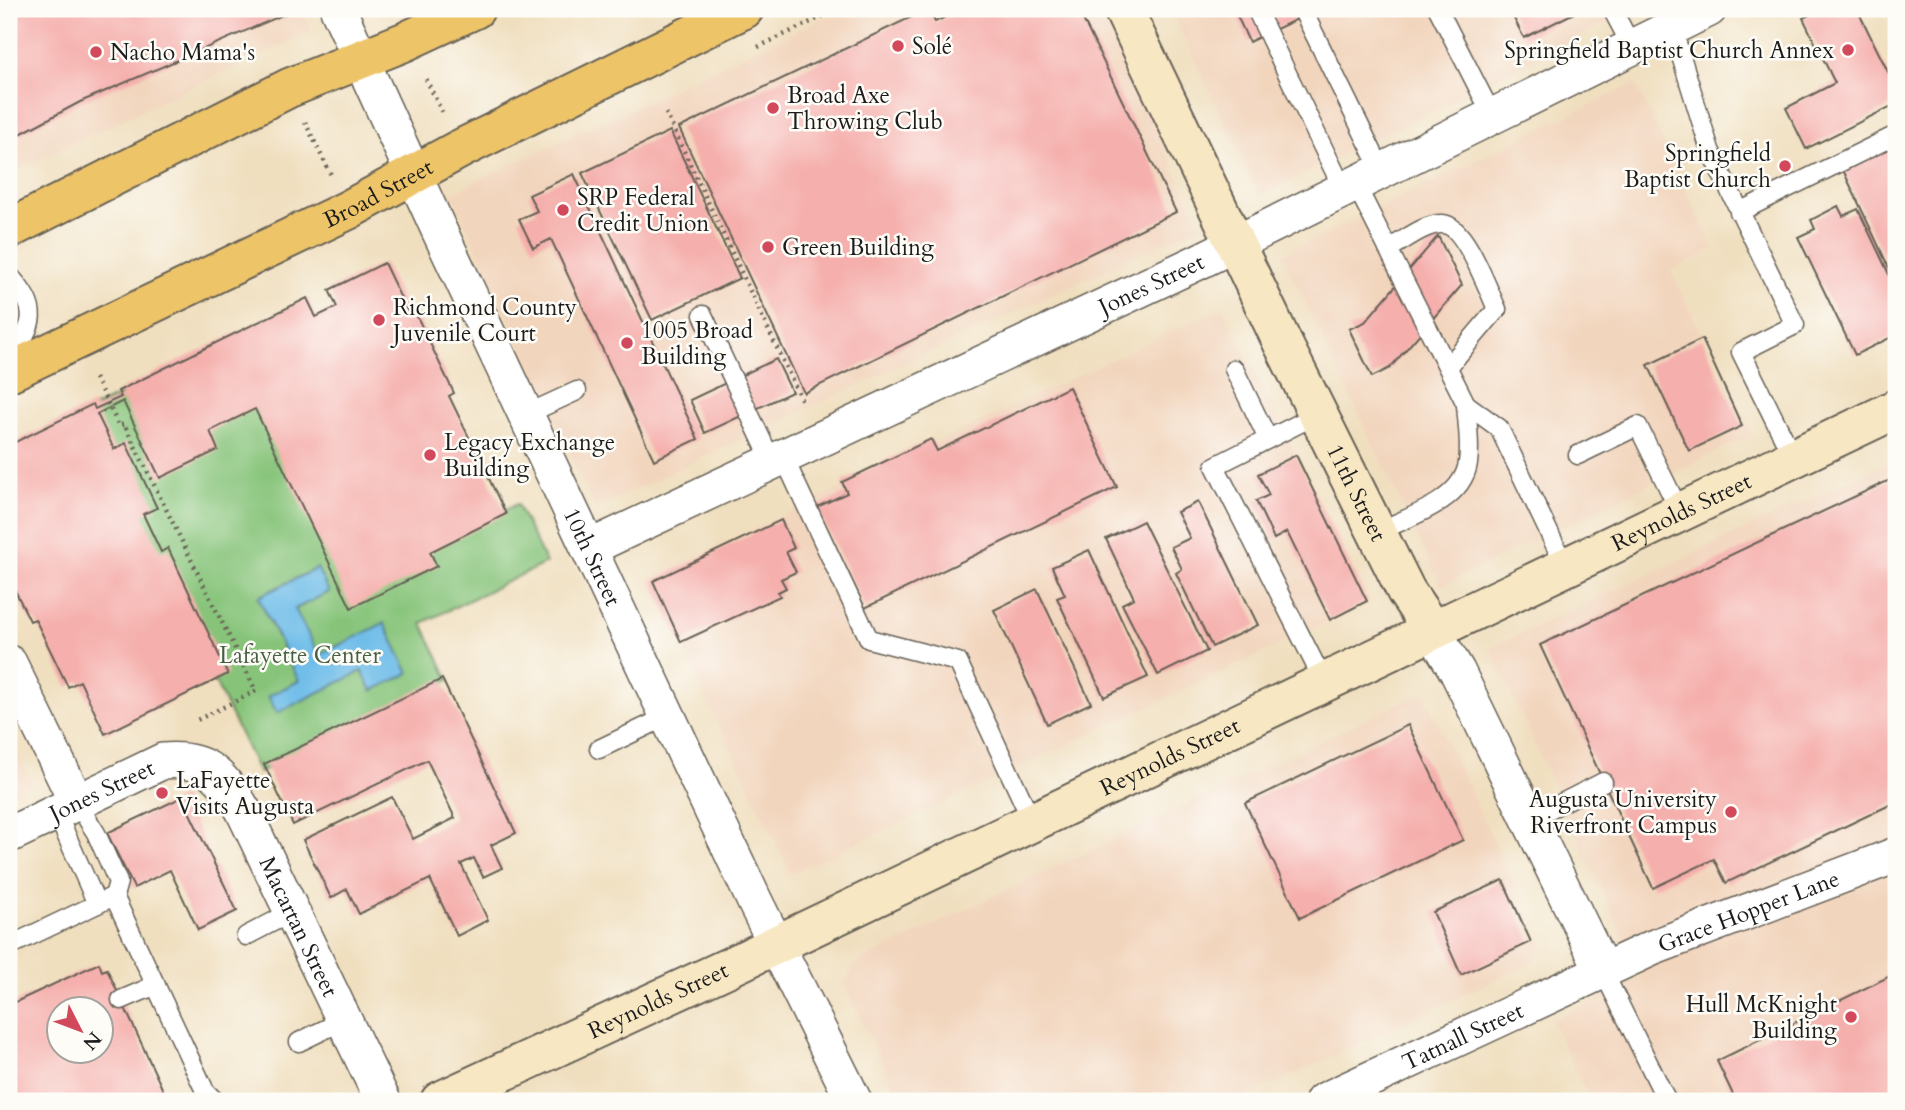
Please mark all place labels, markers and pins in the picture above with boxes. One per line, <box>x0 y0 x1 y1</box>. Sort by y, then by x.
place label: Solé <box>912 31 952 62</box>
place label: Springfield Baptist Church Annex <box>1504 35 1835 66</box>
place label: Nacho Mama's <box>110 37 255 68</box>
marker: Solé <box>890 38 906 54</box>
marker: Springfield Baptist Church Annex <box>1840 42 1856 58</box>
marker: Nacho Mama's <box>88 44 104 60</box>
place label: Broad Axe Throwing Club <box>787 80 943 137</box>
marker: Broad Axe Throwing Club <box>765 100 781 116</box>
place label: Springfield Baptist Church <box>1624 138 1772 195</box>
marker: Springfield Baptist Church <box>1777 158 1793 174</box>
place label: SRP Federal Credit Union <box>577 182 709 239</box>
marker: SRP Federal Credit Union <box>555 202 571 218</box>
place label: Green Building <box>782 232 934 263</box>
marker: Green Building <box>760 239 776 255</box>
place label: Richmond County Juvenile Court <box>390 292 577 349</box>
marker: Richmond County Juvenile Court <box>371 312 387 328</box>
place label: 1005 Broad Building <box>641 315 754 372</box>
marker: 1005 Broad Building <box>619 335 635 351</box>
place label: Legacy Exchange Building <box>444 427 615 484</box>
marker: Legacy Exchange Building <box>422 447 438 463</box>
place label: LaFayette Visits Augusta <box>176 765 314 822</box>
place label: Augusta University Riverfront Campus <box>1529 784 1717 841</box>
marker: LaFayette Visits Augusta <box>154 785 170 801</box>
marker: Augusta University Riverfront Campus <box>1723 804 1739 820</box>
place label: Hull McKnight Building <box>1686 989 1837 1046</box>
marker: Hull McKnight Building <box>1843 1009 1859 1025</box>

